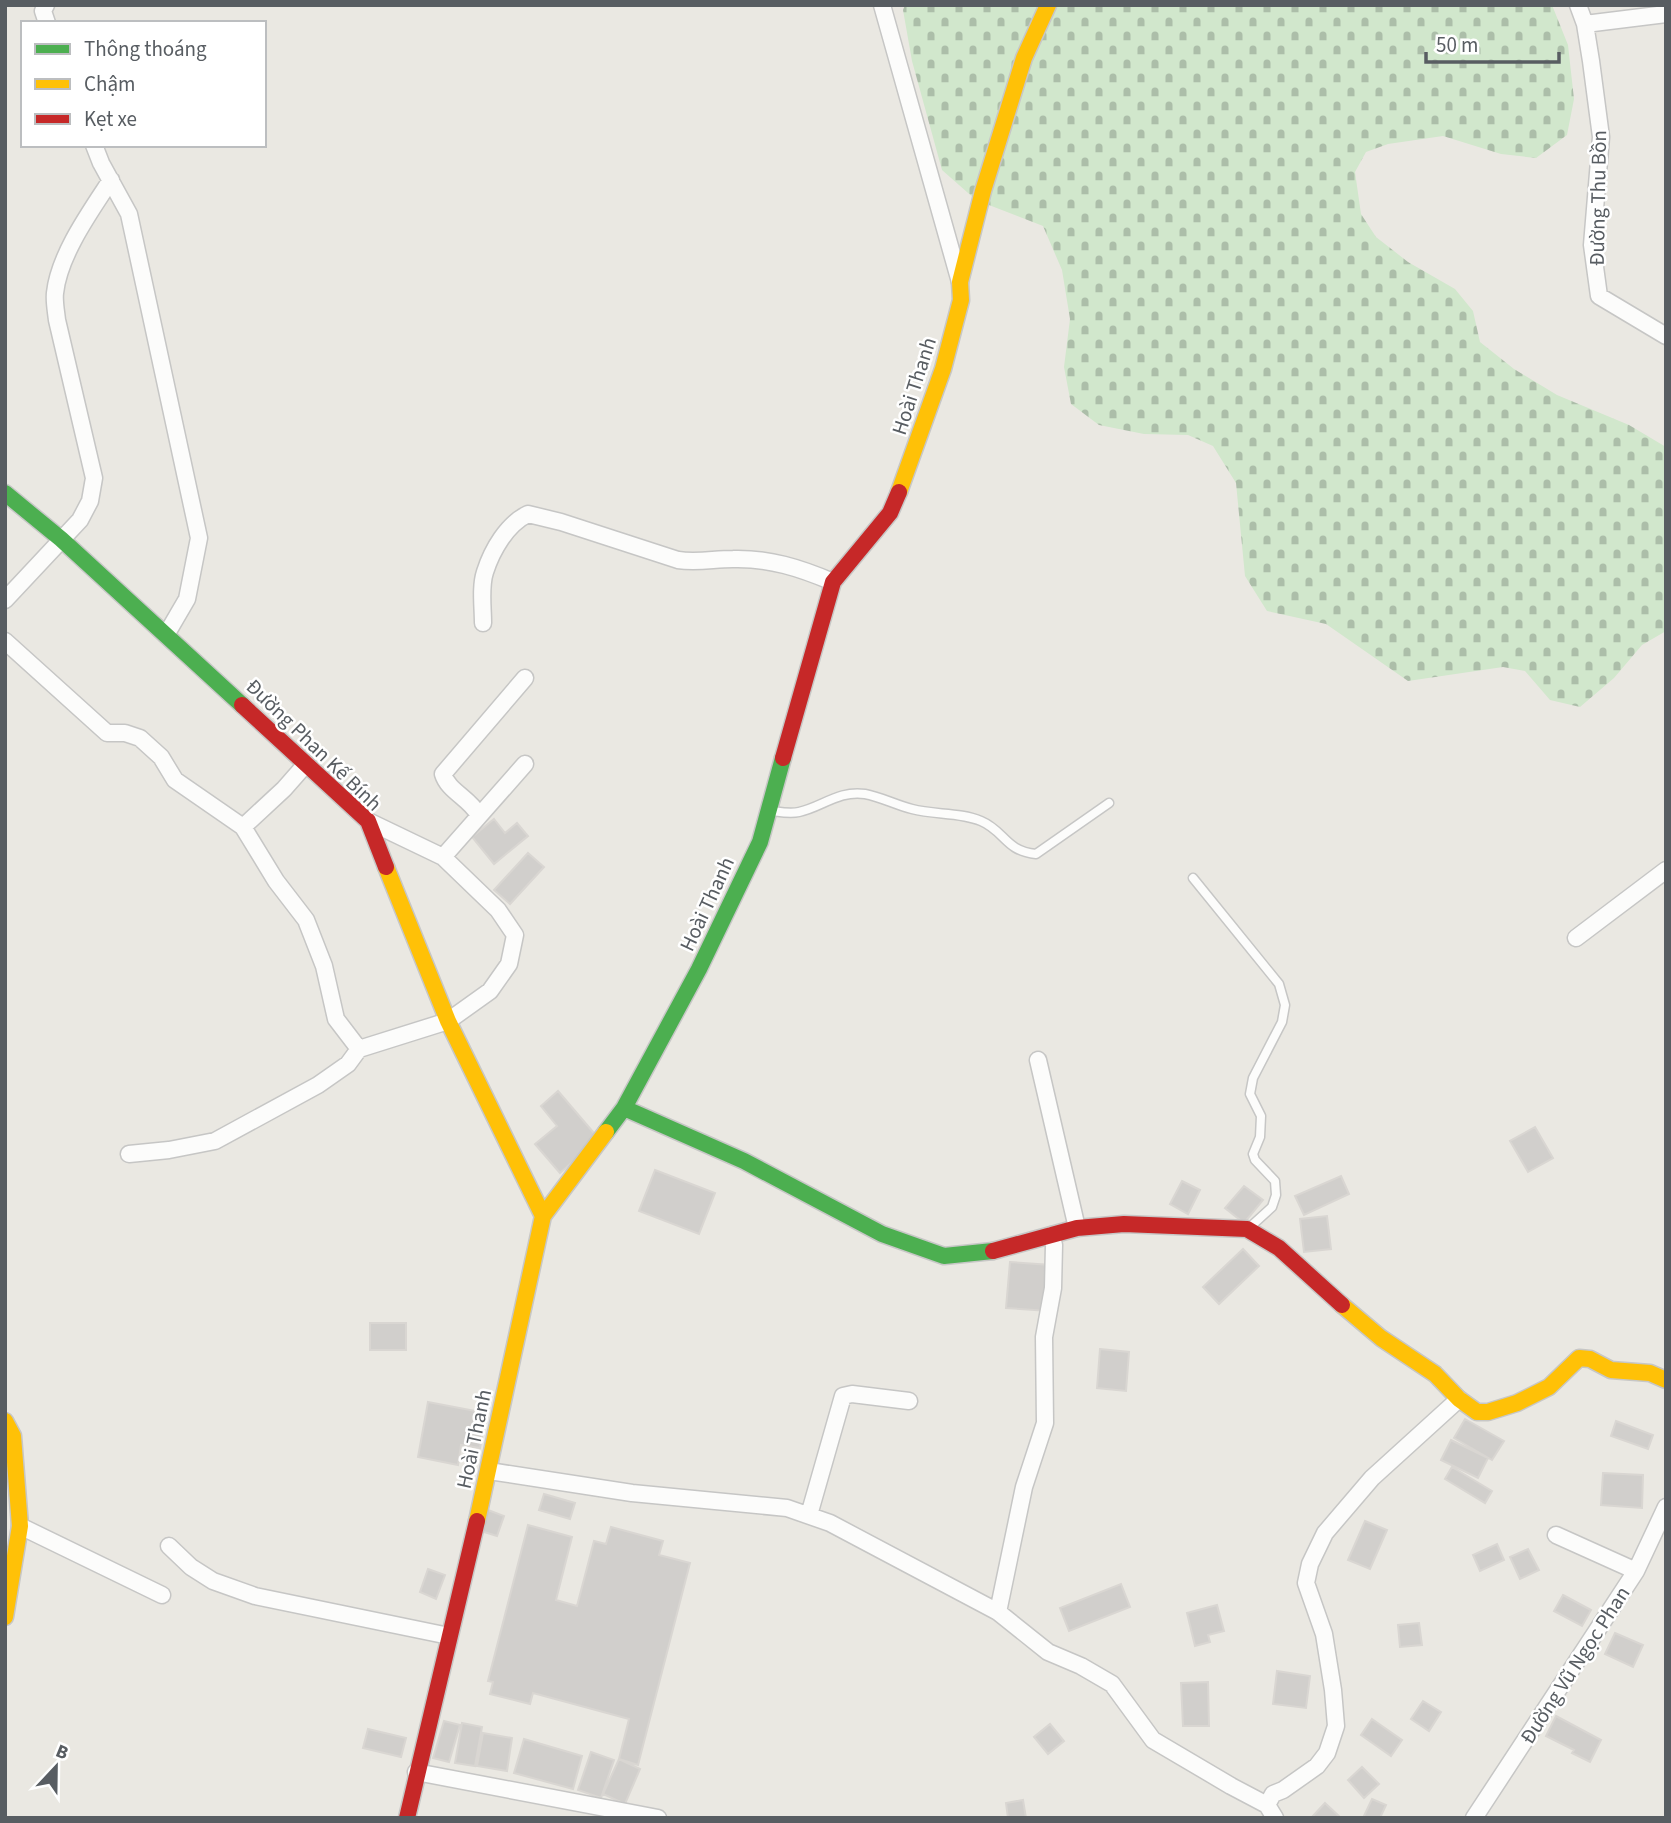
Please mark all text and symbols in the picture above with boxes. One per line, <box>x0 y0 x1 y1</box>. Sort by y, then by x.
legend <box>21 21 266 147</box>
scale bar <box>1426 21 1559 65</box>
text: 50 m <box>1436 30 1478 60</box>
text: Thông thoáng <box>84 34 207 64</box>
text: Chậm <box>84 69 135 99</box>
text: Kẹt xe <box>84 104 137 134</box>
street label: Đường Thu Bồn <box>1582 130 1614 266</box>
street label: Hoài Thanh <box>884 333 944 439</box>
street label: Đường Phan Kế Bính <box>239 672 389 818</box>
street label: Hoài Thanh <box>672 852 742 956</box>
street label: Hoài Thanh <box>449 1387 499 1491</box>
street label: Đường Vũ Ngọc Phan <box>1513 1580 1637 1750</box>
north arrow <box>21 1732 91 1802</box>
text: B <box>51 1738 72 1767</box>

